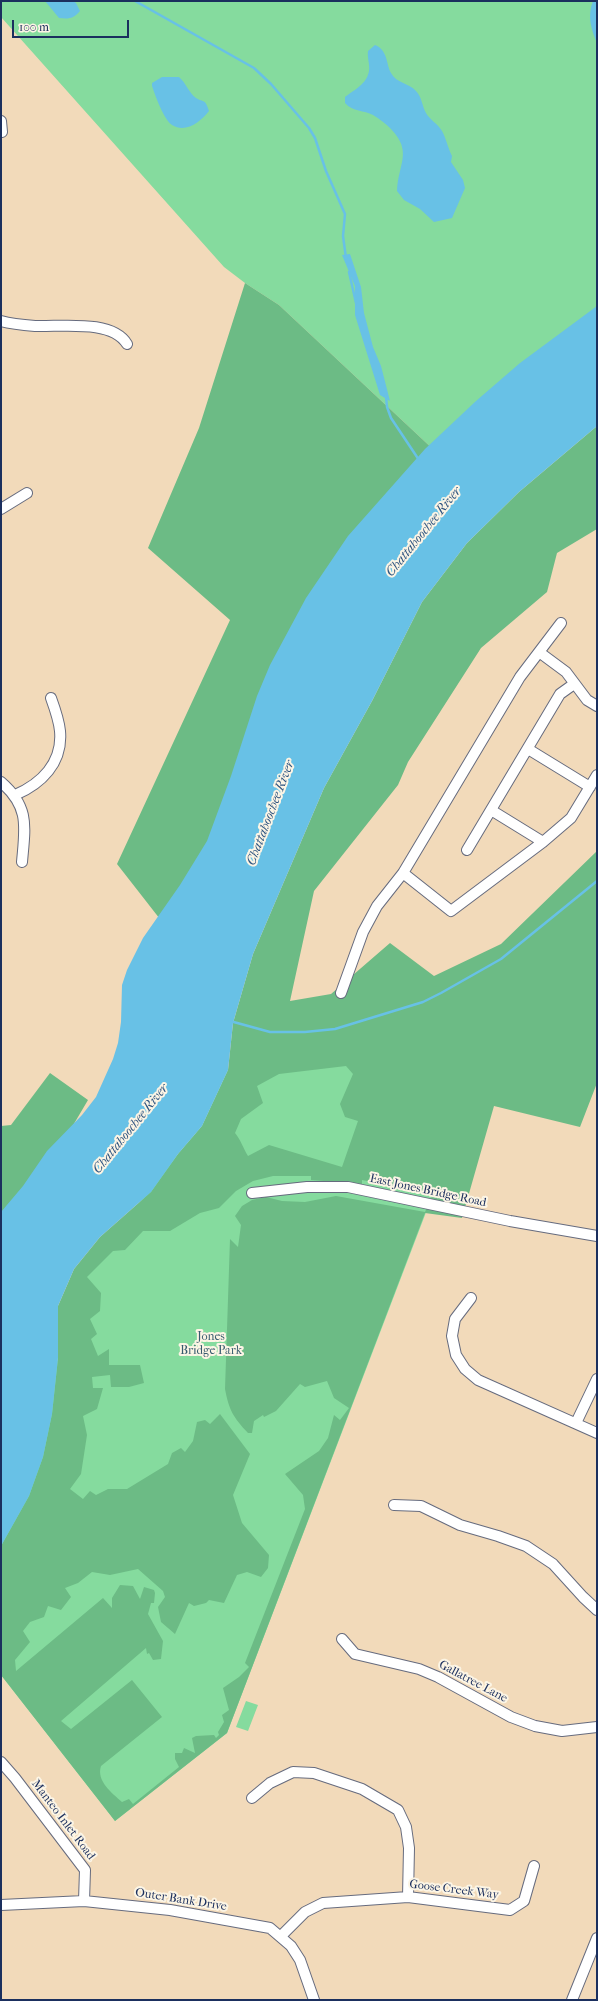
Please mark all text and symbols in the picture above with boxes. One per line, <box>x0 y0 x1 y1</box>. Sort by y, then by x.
scale bar <box>14 12 131 38</box>
text: 100 m <box>19 20 49 34</box>
water label: Chattahoochee River <box>383 484 465 580</box>
water label: Chattahoochee River <box>244 758 298 868</box>
water label: Chattahoochee River <box>90 1081 172 1177</box>
street label: East Jones Bridge Road <box>368 1172 488 1210</box>
park label: Jones Bridge Park <box>180 1330 242 1358</box>
street label: Gallatree Lane <box>436 1658 510 1706</box>
street label: Manteo Inlet Road <box>28 1777 98 1863</box>
street label: Goose Creek Way <box>408 1877 500 1903</box>
street label: Outer Bank Drive <box>134 1886 228 1914</box>

